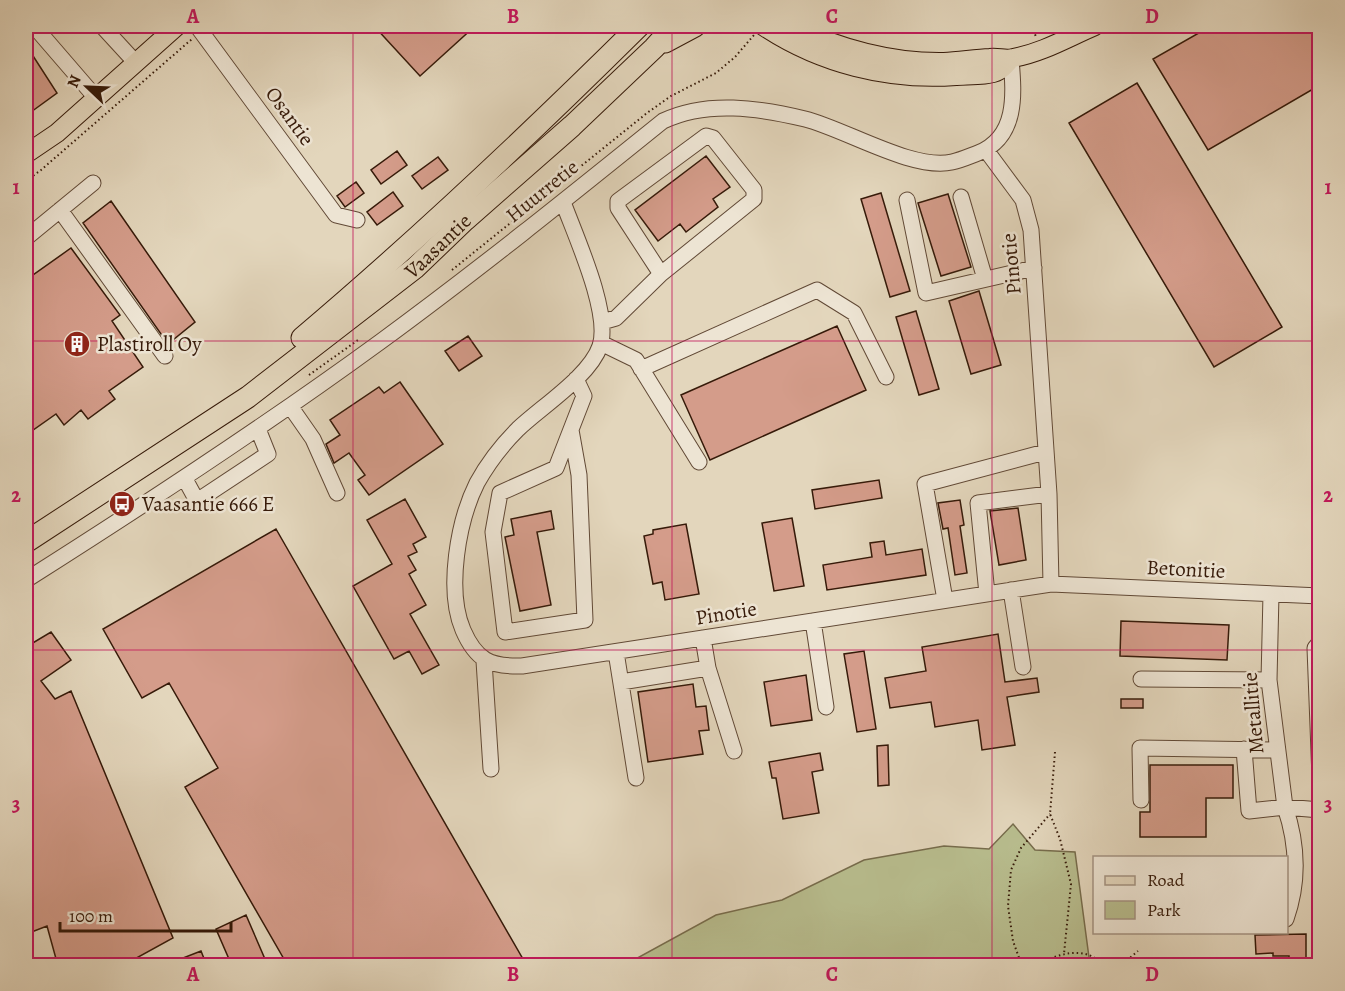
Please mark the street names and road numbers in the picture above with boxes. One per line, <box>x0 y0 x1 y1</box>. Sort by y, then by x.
street label: Osantie <box>259 81 321 151</box>
street label: Huurretie <box>500 153 584 229</box>
street label: Vaasantie <box>398 207 478 286</box>
street label: Pinotie <box>994 232 1028 296</box>
street label: Betonitie <box>1146 553 1226 585</box>
street label: Pinotie <box>693 594 759 632</box>
street label: Metallitie <box>1235 671 1271 755</box>

